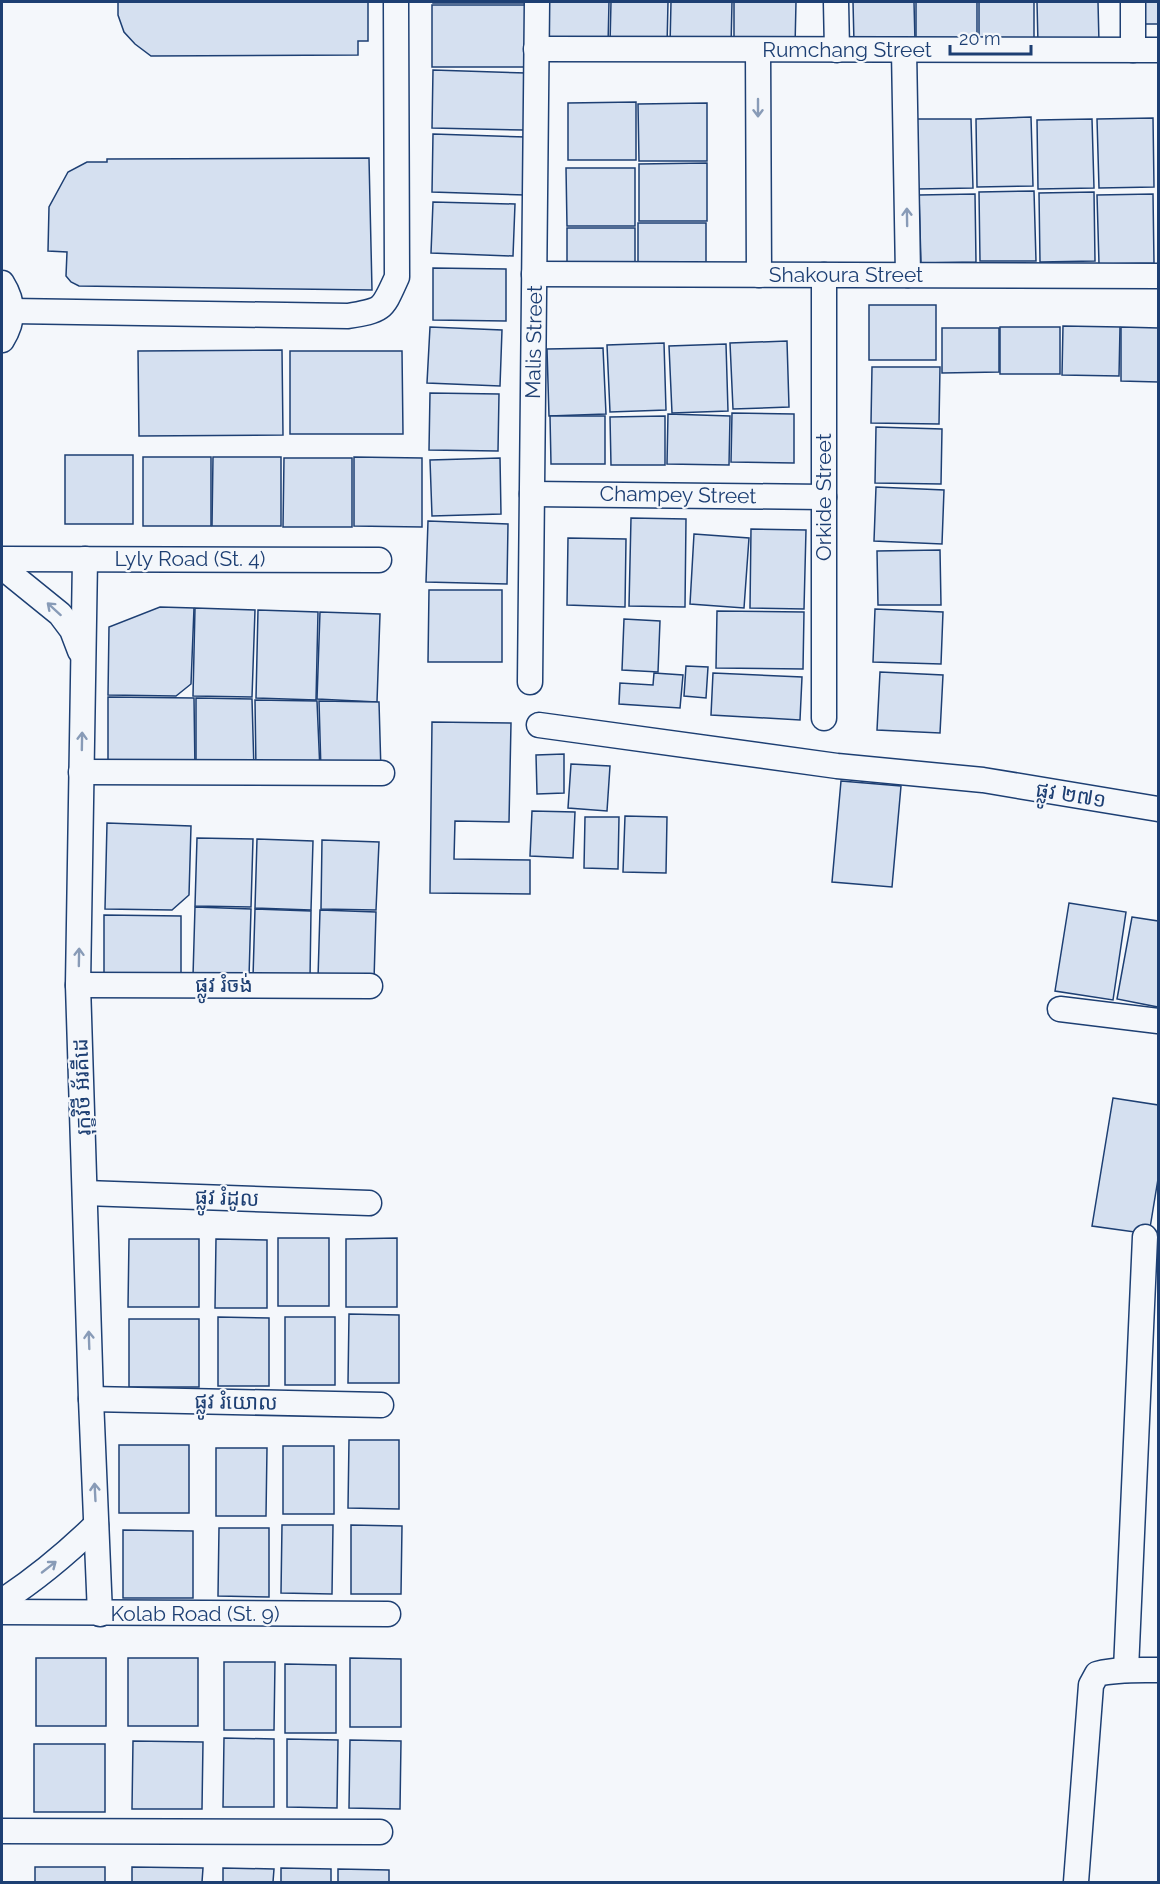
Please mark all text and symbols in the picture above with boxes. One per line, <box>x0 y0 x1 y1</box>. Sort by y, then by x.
scale bar <box>950 18 1031 56</box>
text: 20 m <box>959 28 1001 49</box>
street label: Rumchang Street <box>762 37 932 62</box>
one-way arrow <box>752 98 764 118</box>
one-way arrow <box>901 207 913 227</box>
street label: Shakoura Street <box>769 262 923 287</box>
street label: Malis Street <box>520 285 547 399</box>
street label: Orkide Street <box>811 433 836 561</box>
street label: Champey Street <box>599 481 757 508</box>
street label: Lyly Road (St. 4) <box>115 546 265 571</box>
one-way arrow <box>47 602 62 616</box>
one-way arrow <box>76 731 88 751</box>
street label: ផ្លូវ ២៧១ <box>1033 777 1108 820</box>
one-way arrow <box>73 947 85 967</box>
street label: ផ្លូវ រំចង់ <box>195 972 253 1004</box>
street label: រុក្ខវិថី អ័រគីដេ <box>67 1038 97 1136</box>
street label: ផ្លូវ រំដូល <box>194 1184 260 1218</box>
one-way arrow <box>84 1331 95 1351</box>
street label: ផ្លូវ រំយោល <box>194 1388 278 1422</box>
one-way arrow <box>89 1483 100 1503</box>
one-way arrow <box>41 1561 57 1574</box>
street label: Kolab Road (St. 9) <box>110 1601 280 1626</box>

